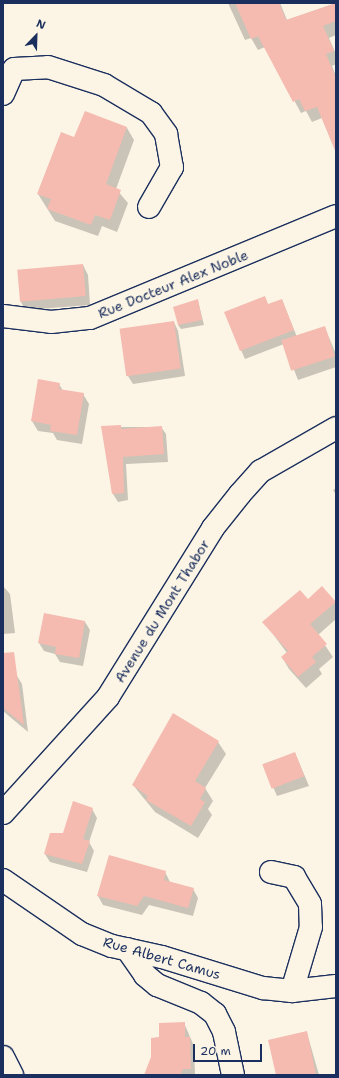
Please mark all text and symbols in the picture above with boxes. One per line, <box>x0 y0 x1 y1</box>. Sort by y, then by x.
north arrow <box>16 16 56 56</box>
text: N <box>34 16 48 33</box>
street label: Rue Docteur Alex Noble <box>95 246 251 322</box>
street label: Avenue du Mont Thabor <box>111 536 213 686</box>
street label: Rue Albert Camus <box>101 933 223 983</box>
scale bar <box>195 1036 264 1062</box>
text: 20 m <box>200 1043 231 1059</box>

